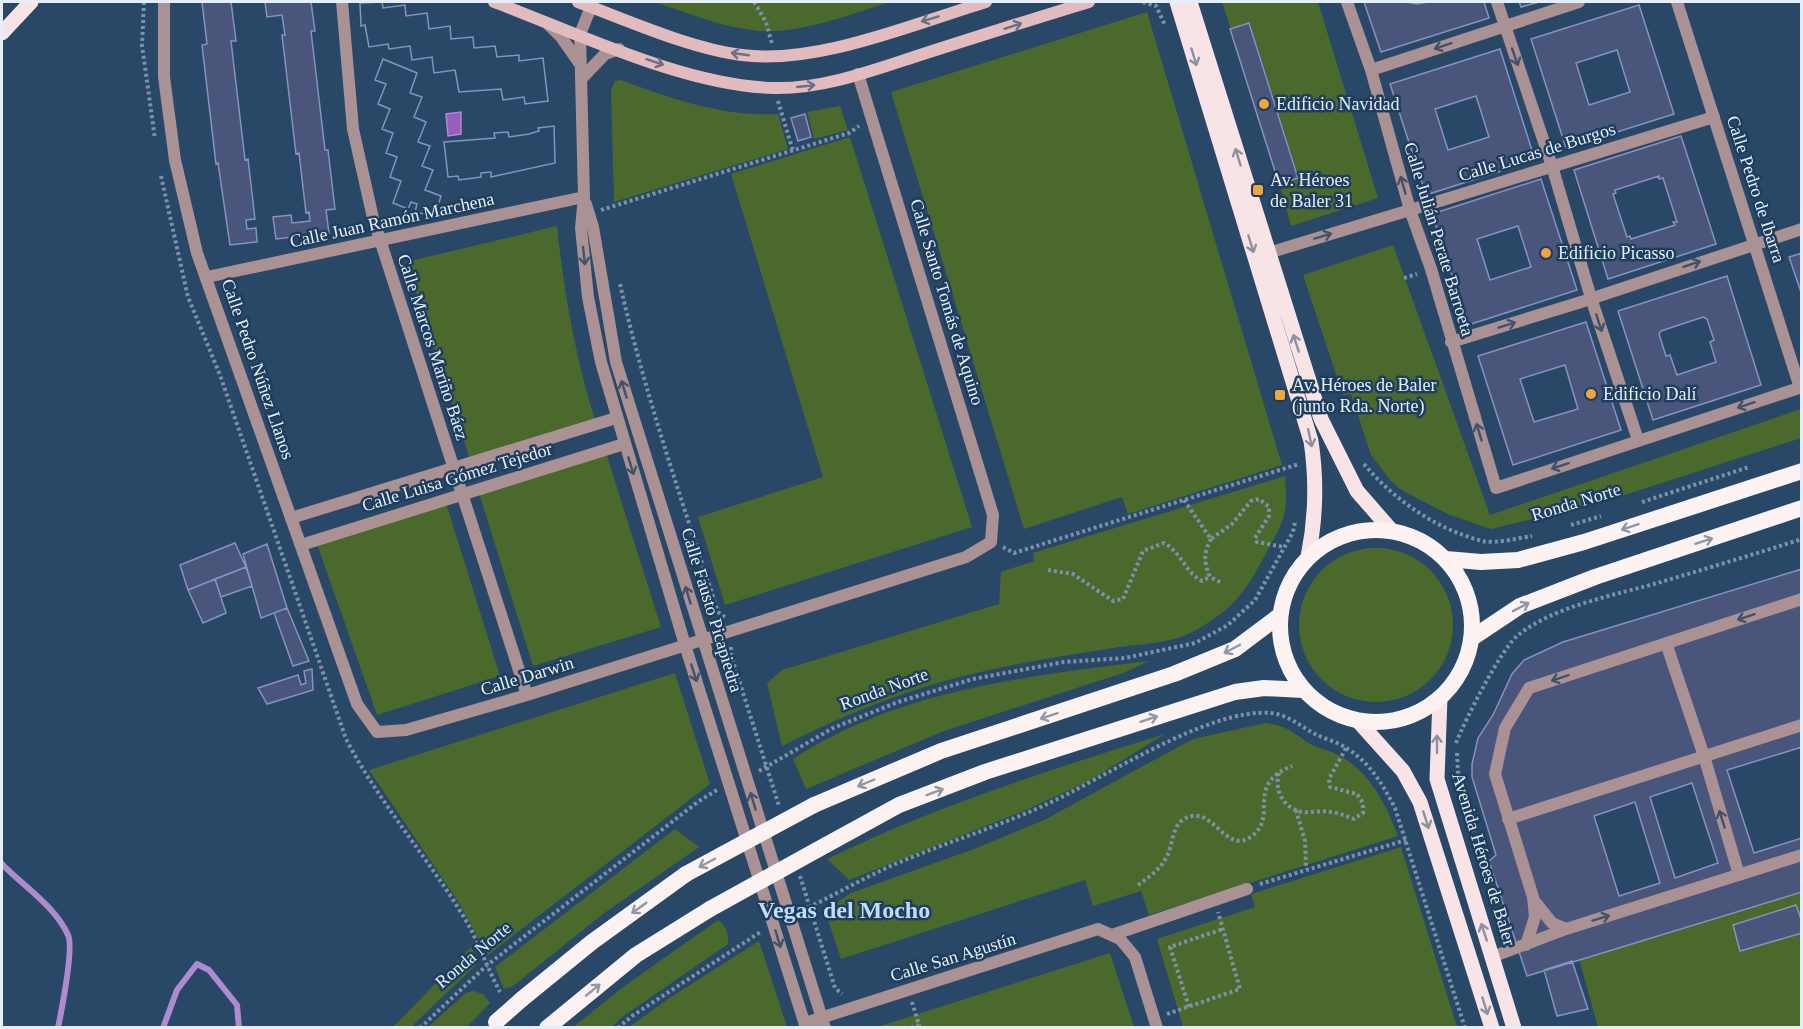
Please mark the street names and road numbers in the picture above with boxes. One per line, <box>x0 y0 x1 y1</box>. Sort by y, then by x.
street label: Calle Pedro de Ibarra <box>1723 113 1789 265</box>
street label: Calle Lucas de Burgos <box>1456 119 1618 185</box>
street label: Calle Julián Perate Barroeta <box>1400 140 1478 338</box>
street label: Calle Juan Ramón Marchena <box>288 189 496 251</box>
street label: Calle Santo Tomás de Aquino <box>906 197 988 407</box>
street label: Calle Marcos Mariño Báez <box>393 251 473 443</box>
street label: Calle Pedro Núñez Llanos <box>218 276 298 462</box>
street label: Calle Luisa Gómez Tejedor <box>359 439 555 515</box>
street label: Ronda Norte <box>1529 479 1623 525</box>
street label: Calle Fausto Picapiedra <box>677 525 747 695</box>
street label: Calle Darwin <box>478 652 576 700</box>
street label: Ronda Norte <box>837 664 931 714</box>
street label: Avenida Héroes de Baler <box>1448 770 1520 948</box>
street label: Ronda Norte <box>431 918 515 992</box>
street label: Calle San Agustín <box>888 928 1018 986</box>

